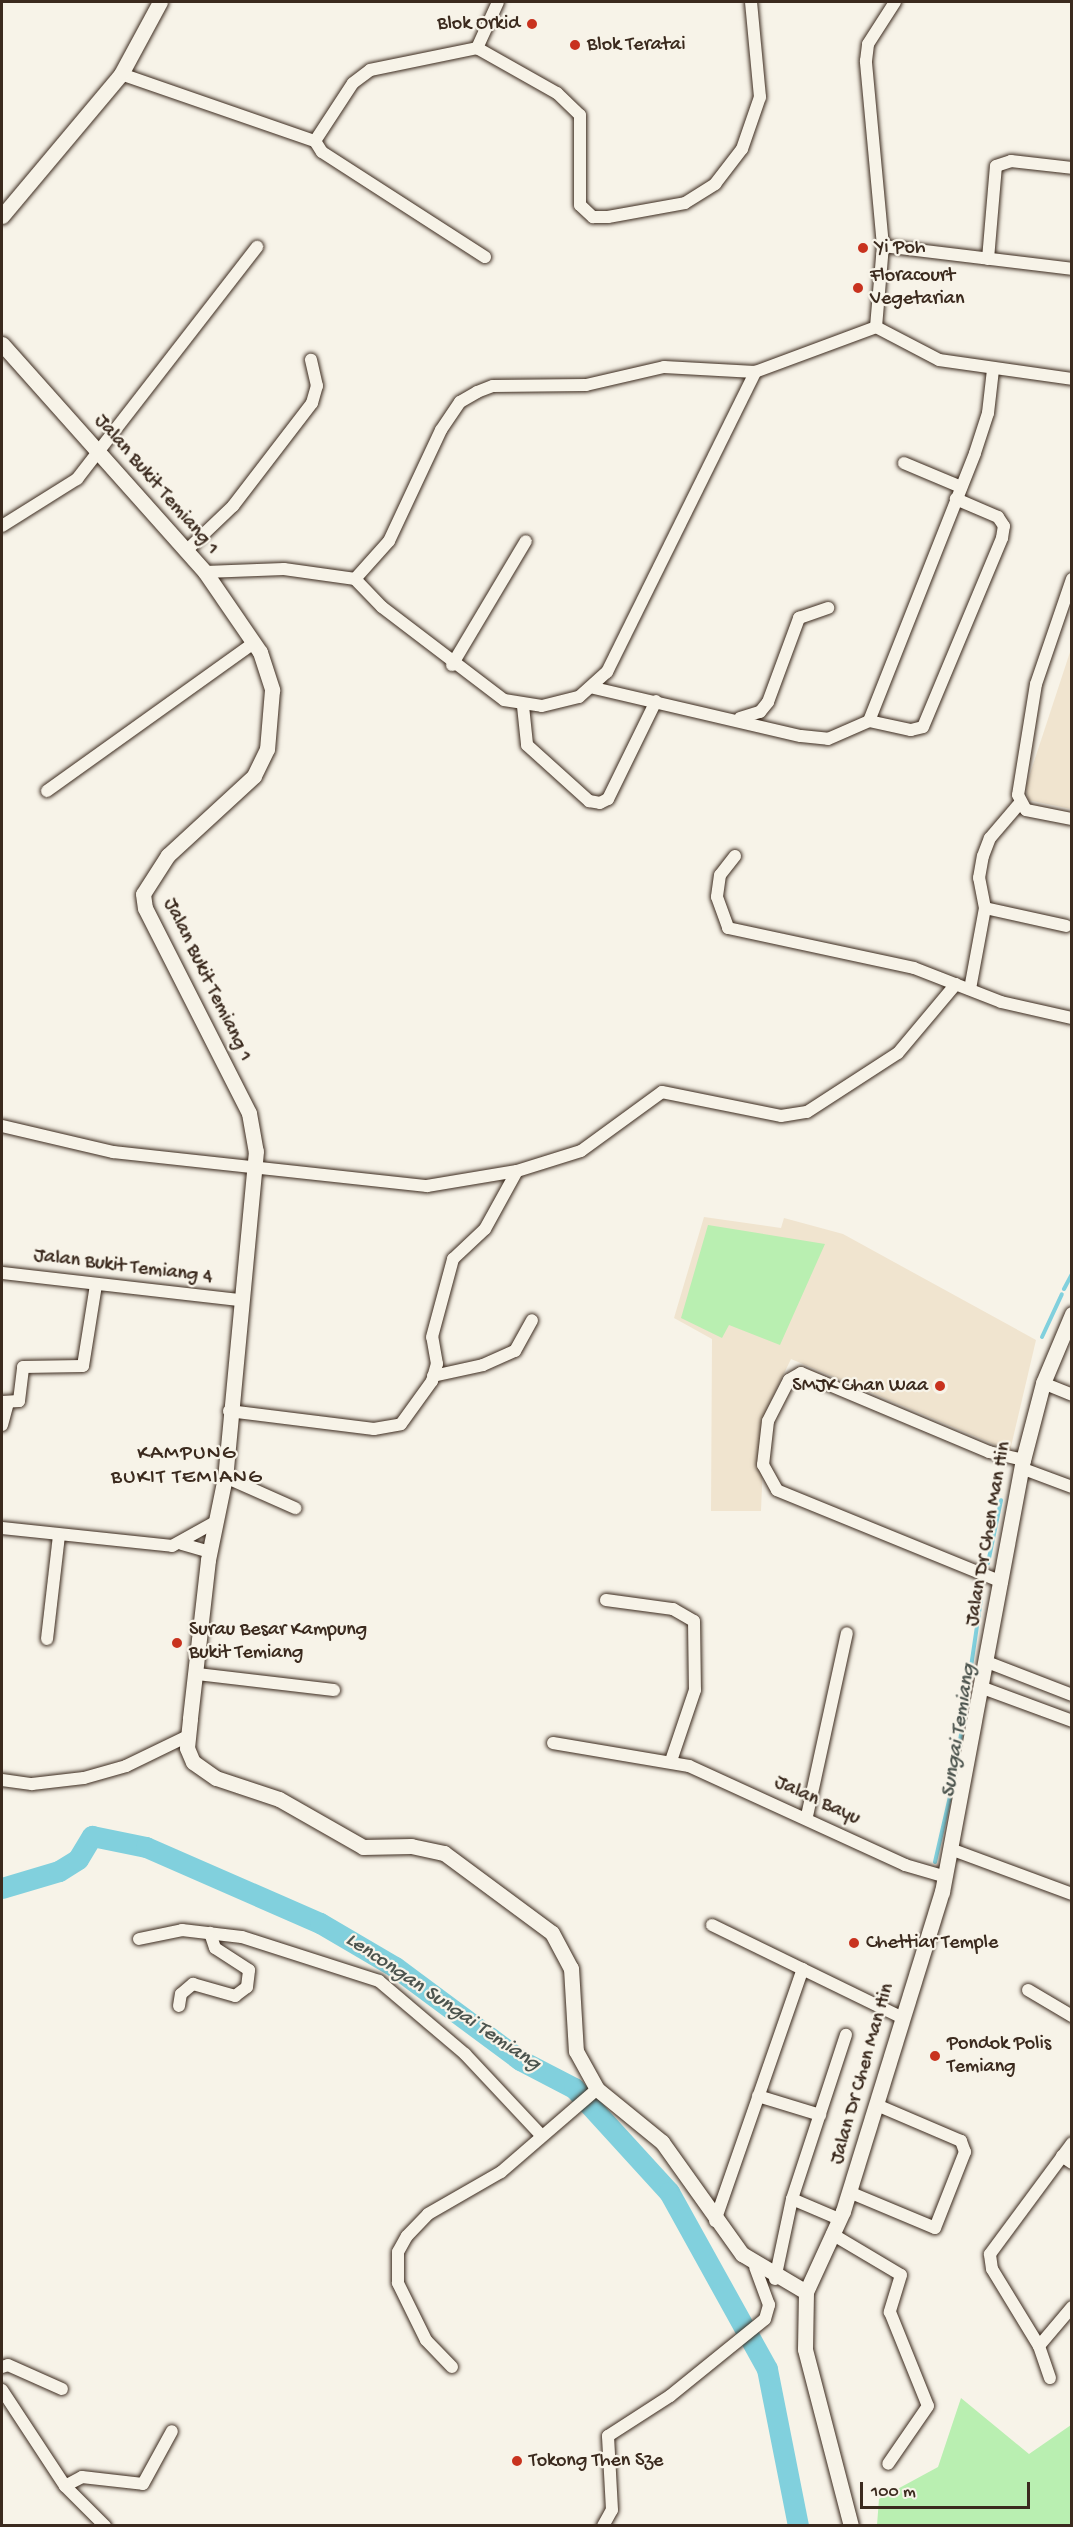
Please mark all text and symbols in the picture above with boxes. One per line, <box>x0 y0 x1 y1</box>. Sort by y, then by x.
place label: Blok Orkid <box>437 12 520 36</box>
marker: Blok Orkid <box>525 17 539 31</box>
place label: Blok Teratai <box>587 33 685 57</box>
marker: Blok Teratai <box>568 38 582 52</box>
place label: Yi Poh <box>875 236 926 260</box>
marker: Yi Poh <box>856 241 870 255</box>
place label: Floracourt Vegetarian <box>870 264 964 311</box>
marker: Floracourt Vegetarian <box>851 281 865 295</box>
street label: Jalan Bukit Temiang 1 <box>88 410 224 560</box>
street label: Jalan Bukit Temiang 1 <box>157 894 257 1066</box>
street label: Jalan Bukit Temiang 4 <box>32 1244 214 1290</box>
place label: SMJK Chan Waa <box>792 1374 928 1398</box>
marker: SMJK Chan Waa <box>933 1379 947 1393</box>
street label: Jalan Dr Chen Man Hin <box>961 1440 1017 1628</box>
district label: KAMPUNG BUKIT TEMIANG <box>111 1442 263 1492</box>
place label: Surau Besar Kampung Bukit Temiang <box>189 1619 367 1666</box>
marker: Surau Besar Kampung Bukit Temiang <box>170 1636 184 1650</box>
water label: Sungai Temiang <box>937 1663 983 1799</box>
street label: Jalan Bayu <box>770 1771 864 1831</box>
water label: Lencongan Sungai Temiang <box>340 1928 544 2078</box>
place label: Chettiar Temple <box>866 1931 998 1955</box>
marker: Chettiar Temple <box>847 1936 861 1950</box>
street label: Jalan Dr Chen Man Hin <box>826 1981 900 2167</box>
place label: Pondok Polis Temiang <box>947 2032 1051 2079</box>
marker: Pondok Polis Temiang <box>928 2049 942 2063</box>
place label: Tokong Then Sze <box>529 2449 663 2473</box>
marker: Tokong Then Sze <box>510 2454 524 2468</box>
scale bar <box>863 2470 1032 2508</box>
text: 100 m <box>871 2482 916 2503</box>

